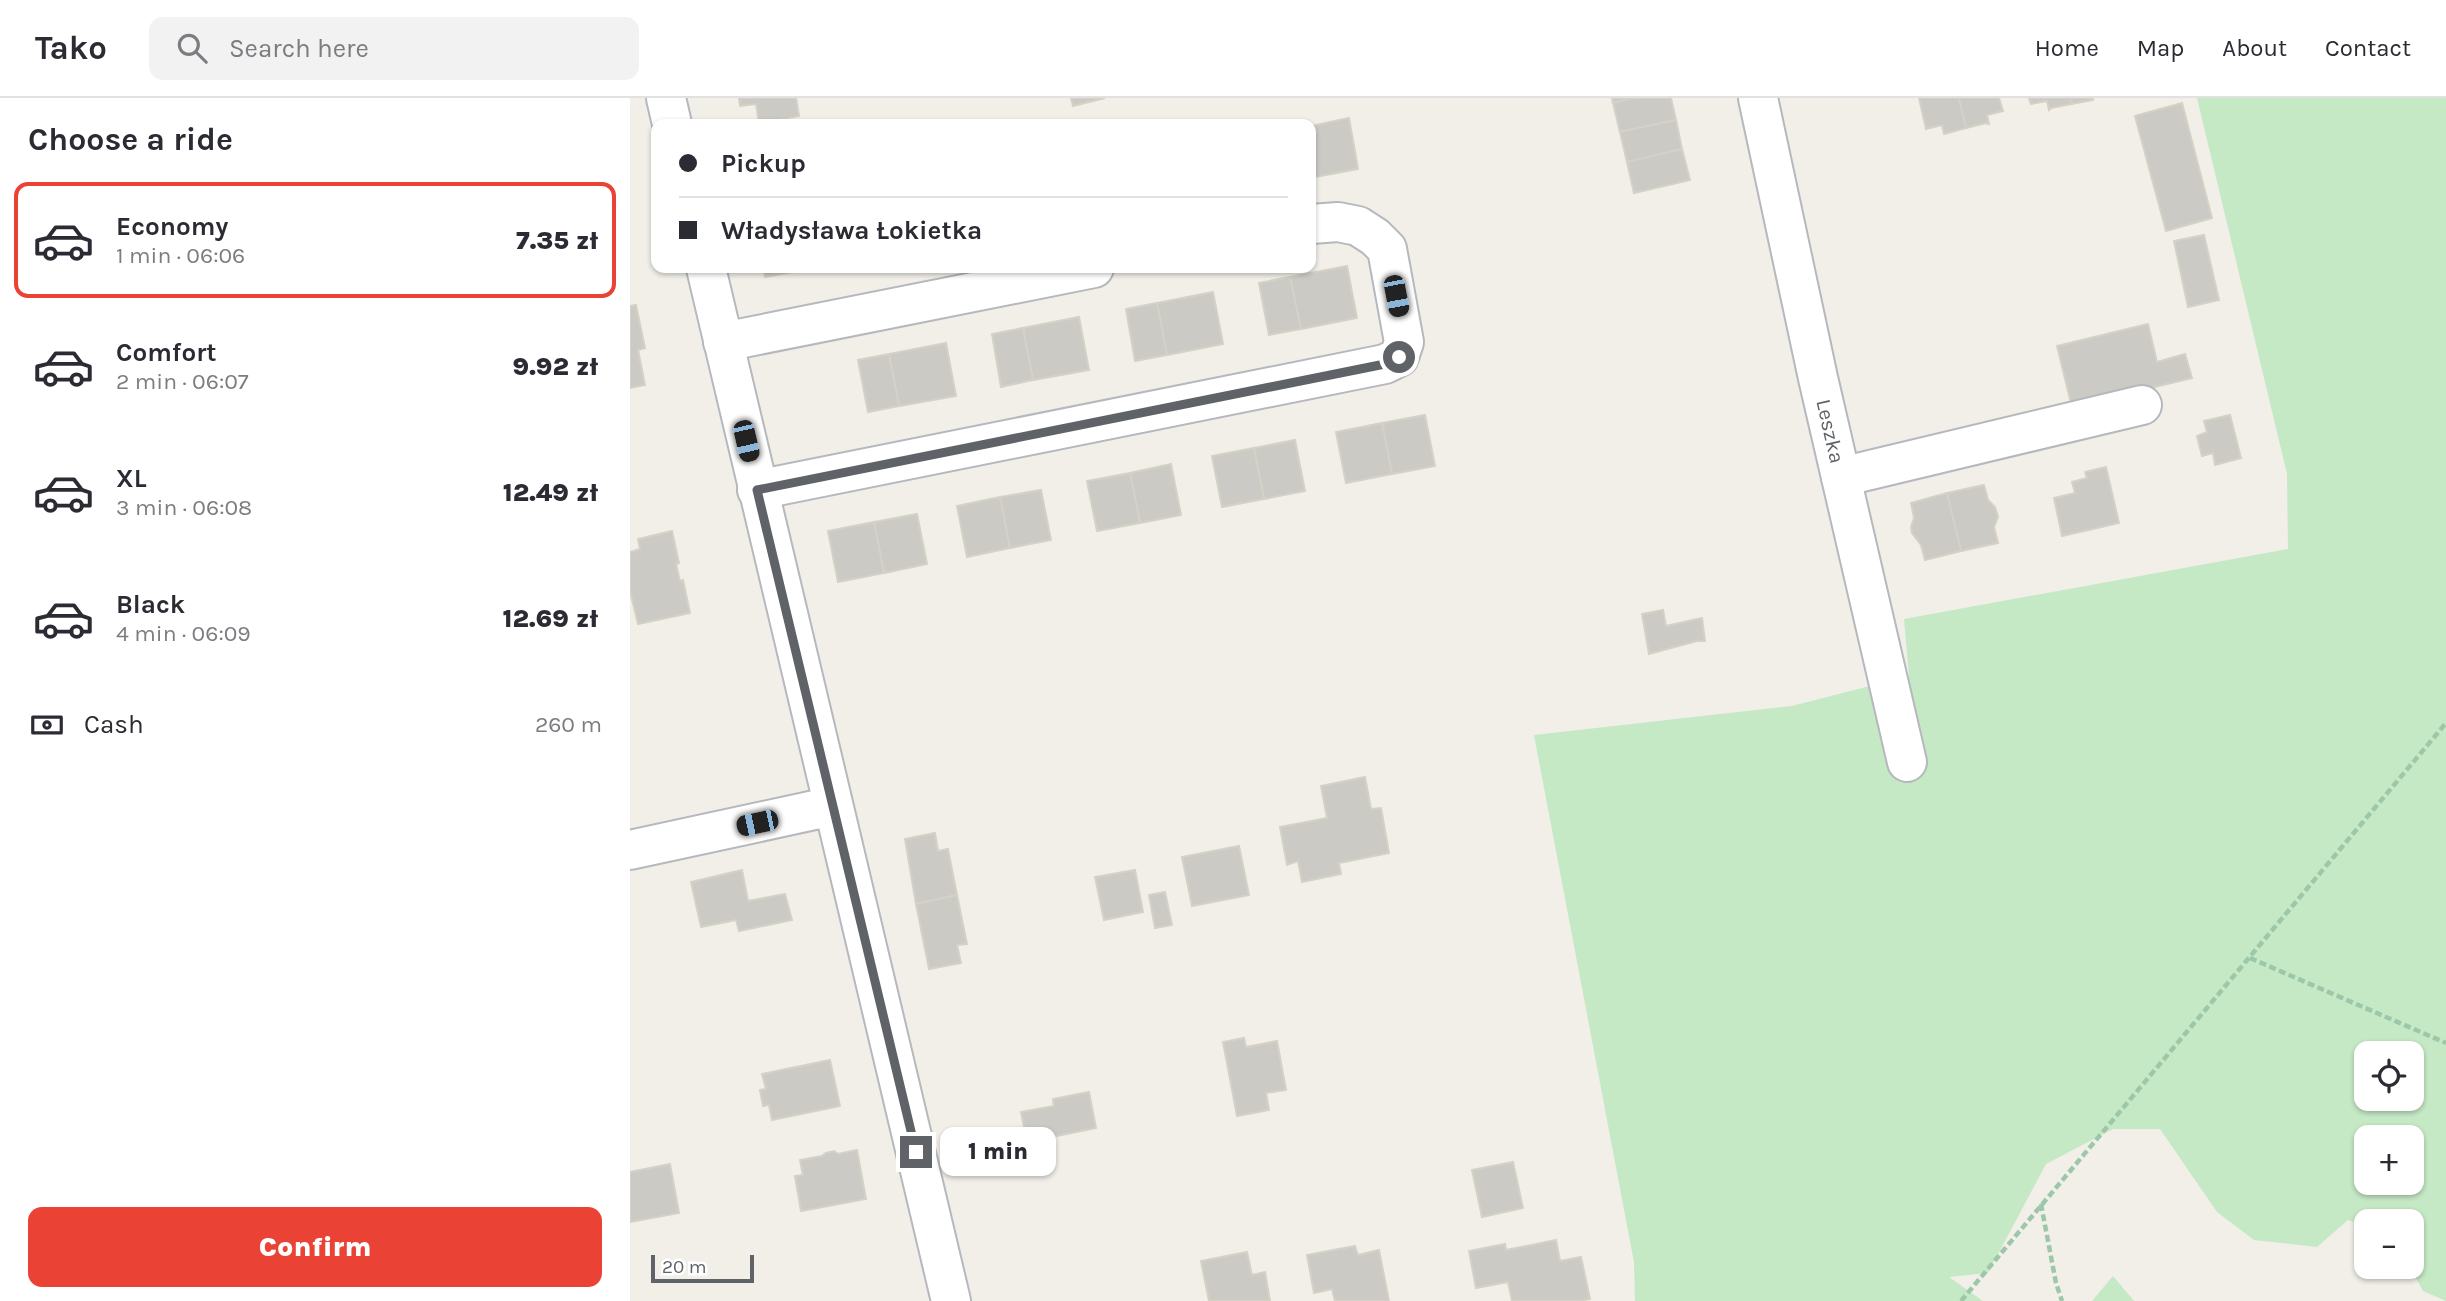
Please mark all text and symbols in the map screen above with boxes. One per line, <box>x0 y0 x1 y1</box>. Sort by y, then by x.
search box <box>149 17 639 80</box>
text: Tako <box>35 29 107 67</box>
icon: search <box>173 29 211 67</box>
text: Search here <box>229 33 369 64</box>
text: Home <box>2035 34 2099 62</box>
text: Map <box>2137 34 2184 62</box>
text: About <box>2222 34 2287 62</box>
text: Contact <box>2325 34 2411 62</box>
text: Choose a ride <box>28 121 233 158</box>
text: Pickup <box>721 148 806 179</box>
icon: car <box>32 209 95 272</box>
text: Economy <box>116 211 228 242</box>
text: Władysława Łokietka <box>721 215 982 246</box>
text: 7.35 zł <box>516 225 598 256</box>
text: 1 min · 06:06 <box>116 242 245 269</box>
car <box>1382 273 1411 319</box>
icon: car <box>32 335 95 398</box>
text: Comfort <box>116 337 217 368</box>
route start <box>1383 341 1415 373</box>
text: 9.92 zł <box>513 351 598 382</box>
text: 2 min · 06:07 <box>116 368 249 395</box>
street label: Leszka <box>1811 397 1849 466</box>
car <box>732 418 761 464</box>
icon: car <box>32 461 95 524</box>
text: XL <box>116 463 147 494</box>
text: 12.49 zł <box>503 477 598 508</box>
text: 3 min · 06:08 <box>116 494 252 521</box>
icon: car <box>32 587 95 650</box>
text: Black <box>116 589 185 620</box>
text: 12.69 zł <box>503 603 598 634</box>
text: 4 min · 06:09 <box>116 620 251 647</box>
icon: cash <box>28 706 66 744</box>
text: Cash <box>84 709 144 740</box>
text: 260 m <box>535 711 602 738</box>
car <box>735 808 780 838</box>
map controls <box>2354 1041 2424 1279</box>
button: locate <box>2354 1041 2424 1111</box>
button: + <box>2354 1125 2424 1195</box>
callout: 1 min <box>940 1128 1056 1176</box>
route end <box>900 1136 932 1168</box>
text: 1 min <box>968 1138 1028 1165</box>
button: Confirm <box>28 1207 602 1287</box>
button: − <box>2354 1209 2424 1279</box>
scale bar <box>651 1252 754 1284</box>
text: 20 m <box>662 1256 707 1278</box>

